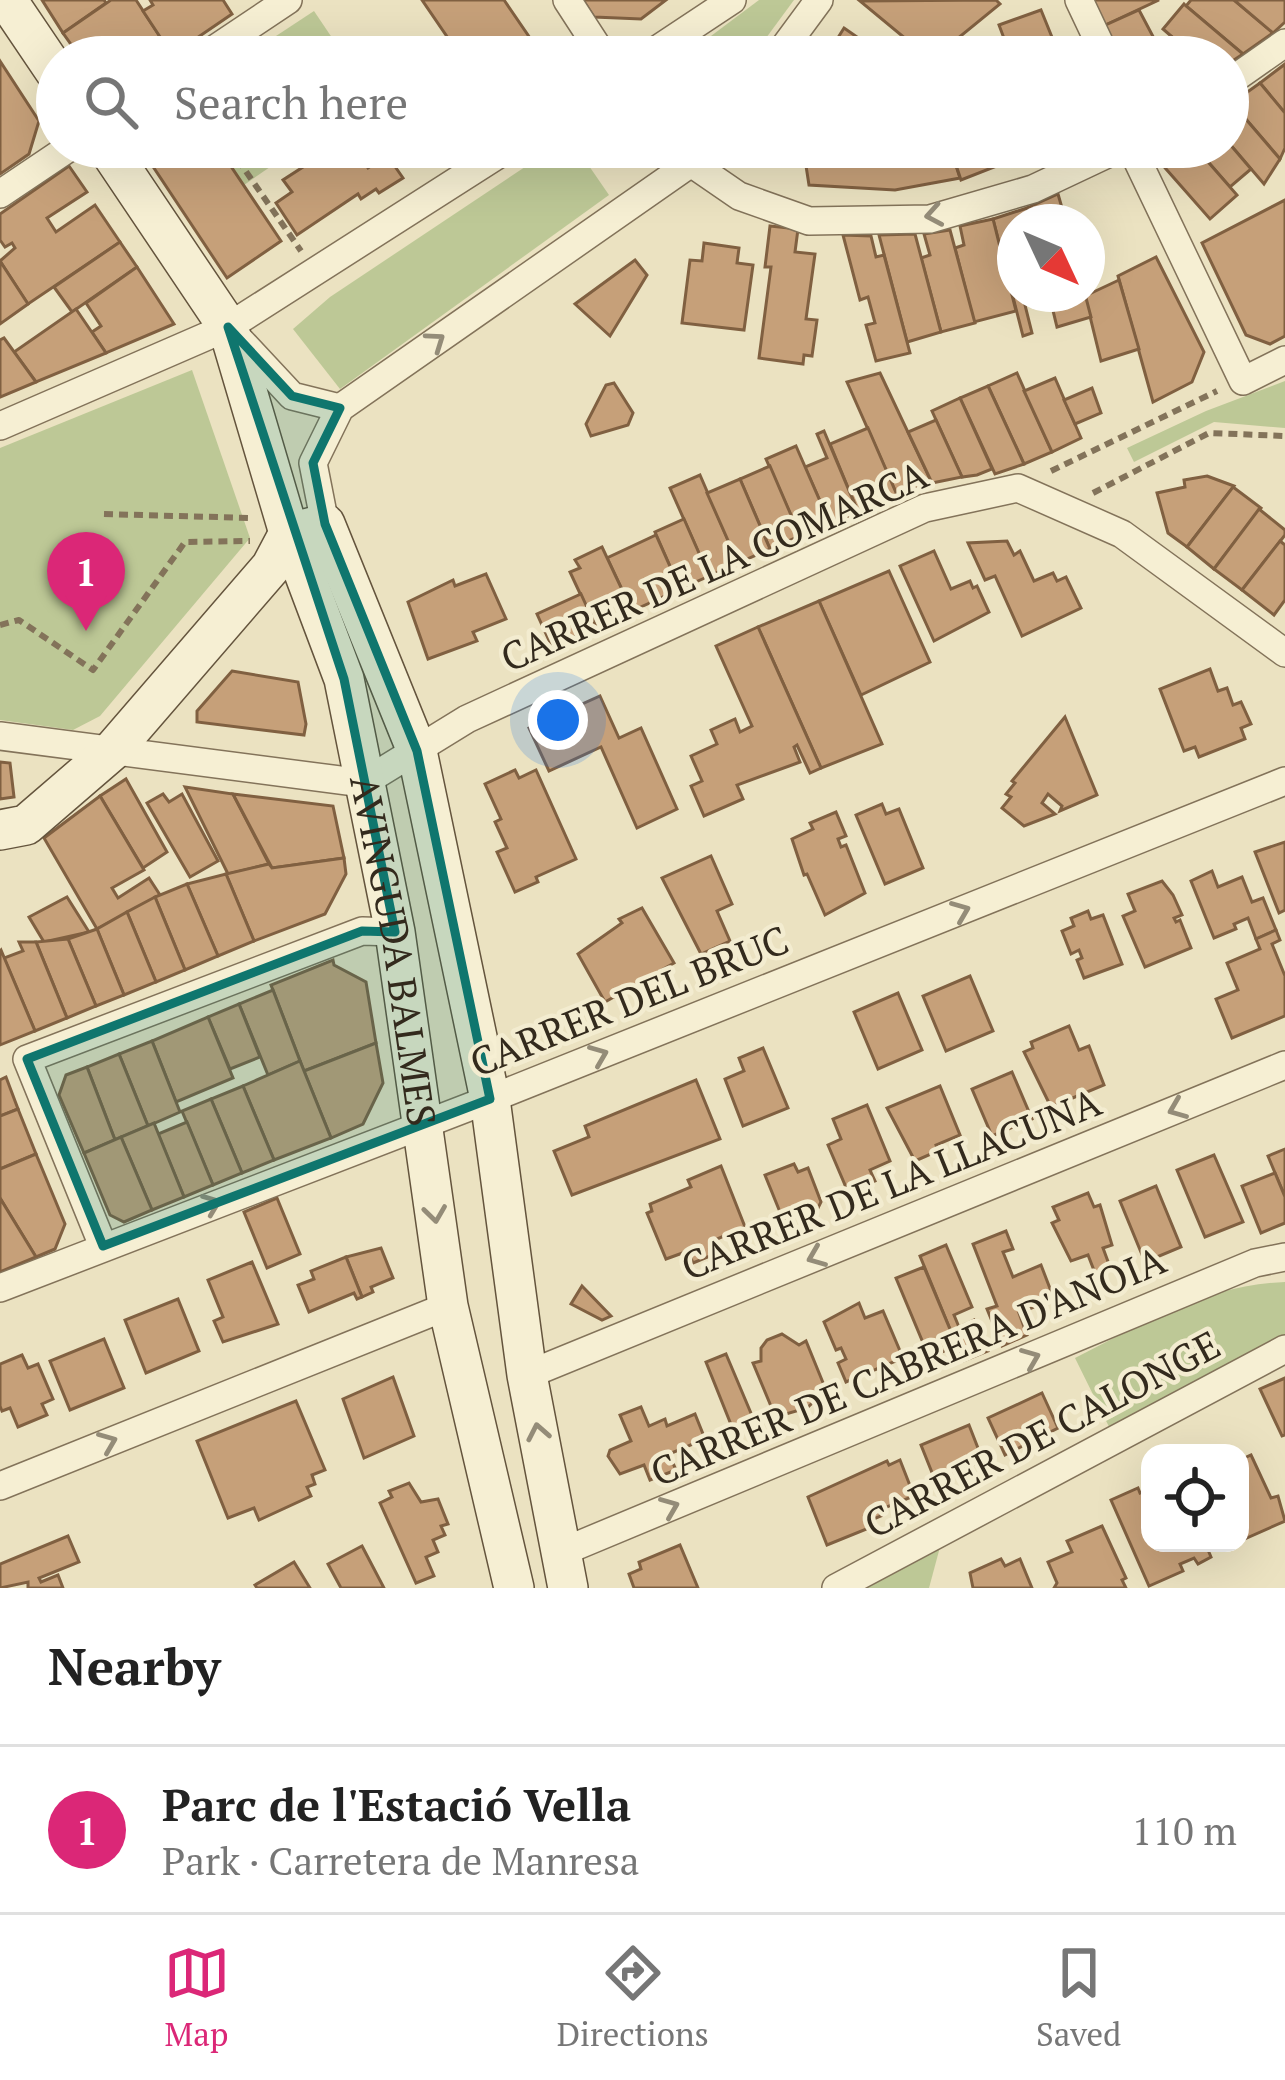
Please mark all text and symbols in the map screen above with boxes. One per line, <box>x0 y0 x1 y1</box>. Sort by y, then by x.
search box <box>36 36 1249 168</box>
icon: search <box>78 69 144 135</box>
text: Search here <box>174 72 408 132</box>
one-way arrow <box>925 202 945 227</box>
north arrow <box>997 204 1105 312</box>
one-way arrow <box>423 333 445 355</box>
street label: CARRER DE LA COMARCA <box>492 447 936 683</box>
pin: 1 <box>47 532 125 631</box>
your location <box>528 690 588 750</box>
street label: AVINGUDA BALMES <box>339 770 449 1129</box>
one-way arrow <box>950 900 971 925</box>
street label: CARRER DEL BRUC <box>462 912 795 1088</box>
one-way arrow <box>588 1045 609 1070</box>
street label: CARRER DE LA LLACUNA <box>673 1075 1108 1291</box>
one-way arrow <box>1167 1095 1188 1119</box>
one-way arrow <box>201 1194 222 1218</box>
one-way arrow <box>422 1204 448 1224</box>
street label: CARRER DE CABRERA D'ANOIA <box>642 1233 1173 1497</box>
one-way arrow <box>806 1243 827 1267</box>
street label: CARRER DE CALONGE <box>855 1317 1228 1549</box>
one-way arrow <box>1019 1348 1040 1372</box>
one-way arrow <box>526 1422 552 1442</box>
one-way arrow <box>97 1432 118 1456</box>
map controls <box>1141 1444 1249 1552</box>
button: locate <box>1141 1444 1249 1552</box>
one-way arrow <box>659 1497 680 1521</box>
text: Nearby <box>48 1632 221 1700</box>
text: Parc de l'Estació Vella <box>162 1774 631 1834</box>
text: 1 <box>76 1804 98 1856</box>
text: 110 m <box>1132 1804 1237 1856</box>
text: Park · Carretera de Manresa <box>162 1834 640 1886</box>
tab: Map <box>164 1940 230 2055</box>
tab: Directions <box>557 1940 709 2055</box>
tab: Saved <box>1036 1940 1121 2055</box>

